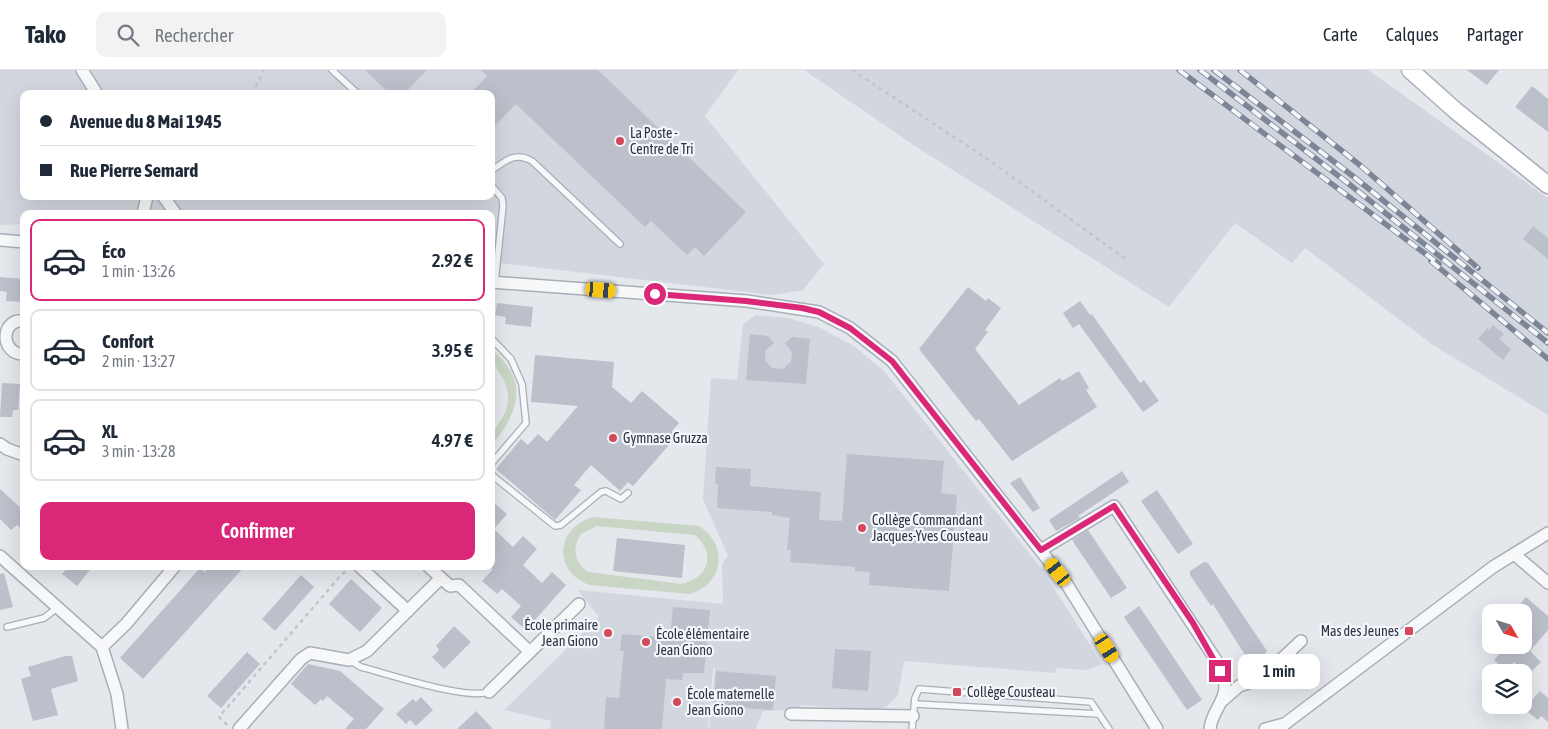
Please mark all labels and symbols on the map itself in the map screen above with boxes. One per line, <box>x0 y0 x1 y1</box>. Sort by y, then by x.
place label: La Poste - Centre de Tri <box>630 125 693 157</box>
marker: La Poste - Centre de Tri <box>614 135 626 147</box>
car <box>585 281 616 299</box>
route start <box>644 283 666 305</box>
place label: Gymnase Gruzza <box>623 430 708 446</box>
marker: Gymnase Gruzza <box>607 432 619 444</box>
place label: Collège Commandant Jacques-Yves Cousteau <box>872 512 988 544</box>
marker: Collège Commandant Jacques-Yves Cousteau <box>856 522 868 534</box>
car <box>1042 556 1073 588</box>
north arrow <box>1482 604 1532 654</box>
place label: École primaire Jean Giono <box>524 617 598 649</box>
place label: Mas des Jeunes <box>1321 623 1399 639</box>
marker: Mas des Jeunes <box>1403 625 1415 637</box>
place label: École élémentaire Jean Giono <box>656 626 749 658</box>
marker: École primaire Jean Giono <box>602 627 614 639</box>
car <box>1092 631 1121 665</box>
marker: École élémentaire Jean Giono <box>640 636 652 648</box>
callout: 1 min <box>1238 654 1320 688</box>
route end <box>1209 660 1231 682</box>
place label: Collège Cousteau <box>967 684 1056 700</box>
place label: École maternelle Jean Giono <box>687 686 774 718</box>
marker: Collège Cousteau <box>951 686 963 698</box>
marker: École maternelle Jean Giono <box>671 696 683 708</box>

